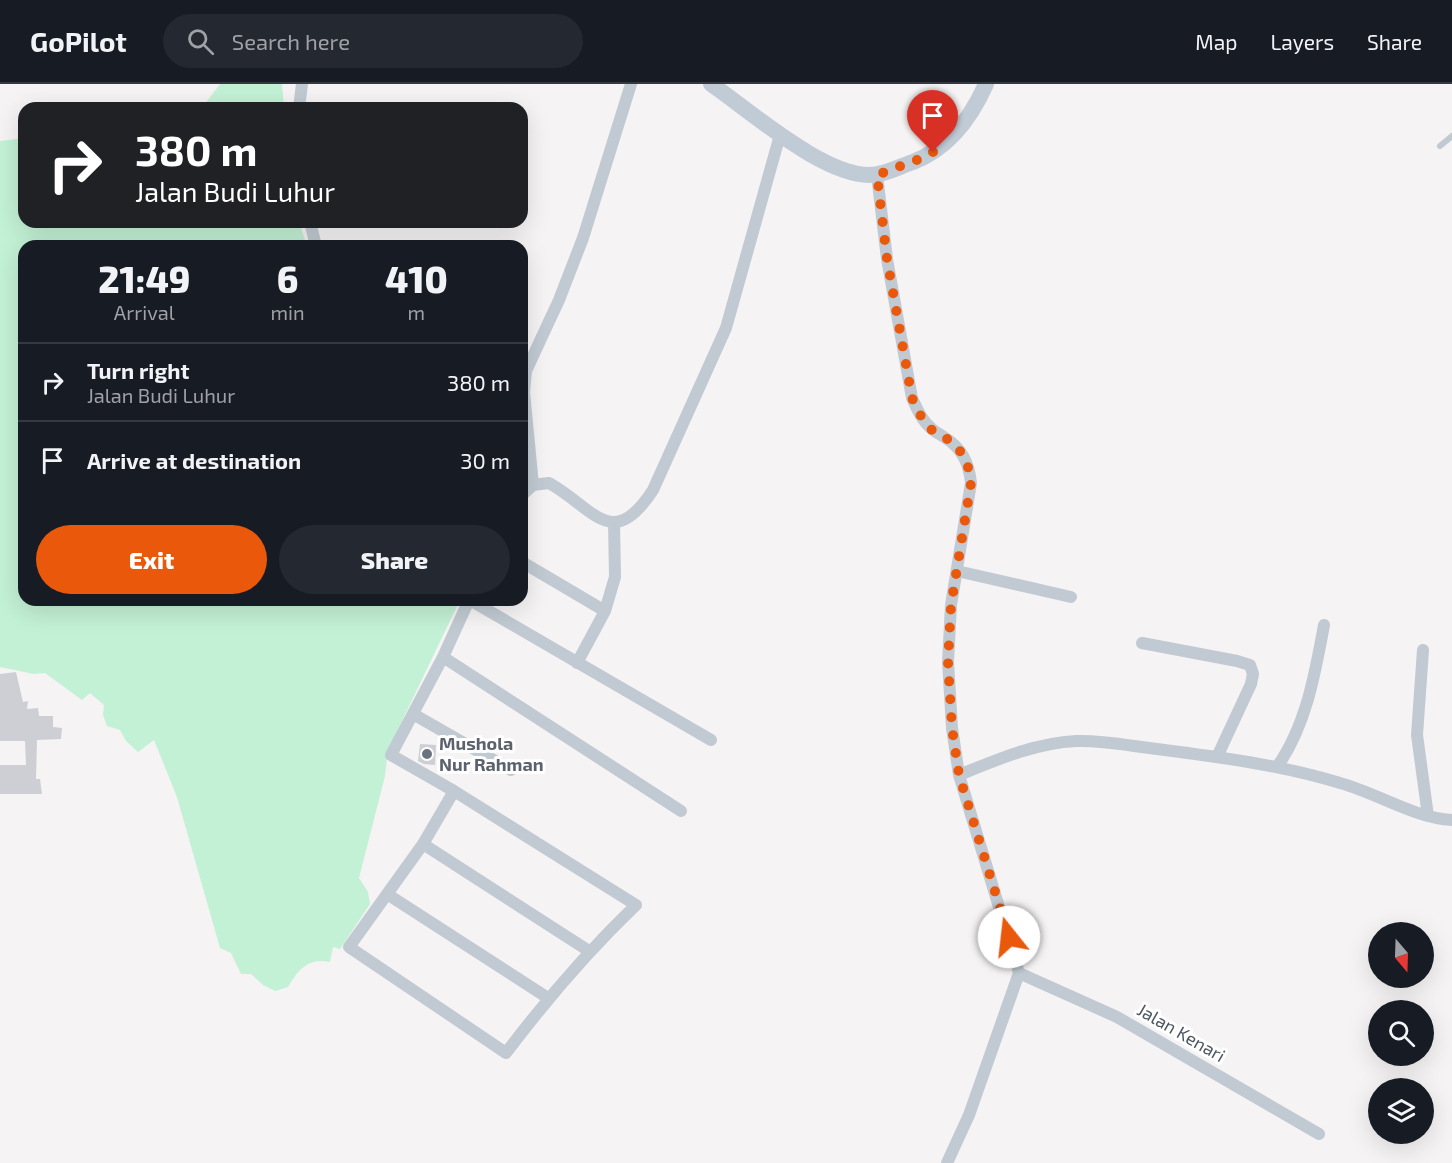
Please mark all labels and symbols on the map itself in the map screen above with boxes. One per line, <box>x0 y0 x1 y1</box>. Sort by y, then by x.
pin <box>907 90 958 152</box>
place label: Mushola Nur Rahman <box>439 732 544 775</box>
marker: Mushola Nur Rahman <box>420 747 434 761</box>
position arrow <box>977 905 1041 969</box>
north arrow <box>1368 922 1434 988</box>
street label: Jalan Kenari <box>1134 998 1229 1066</box>

